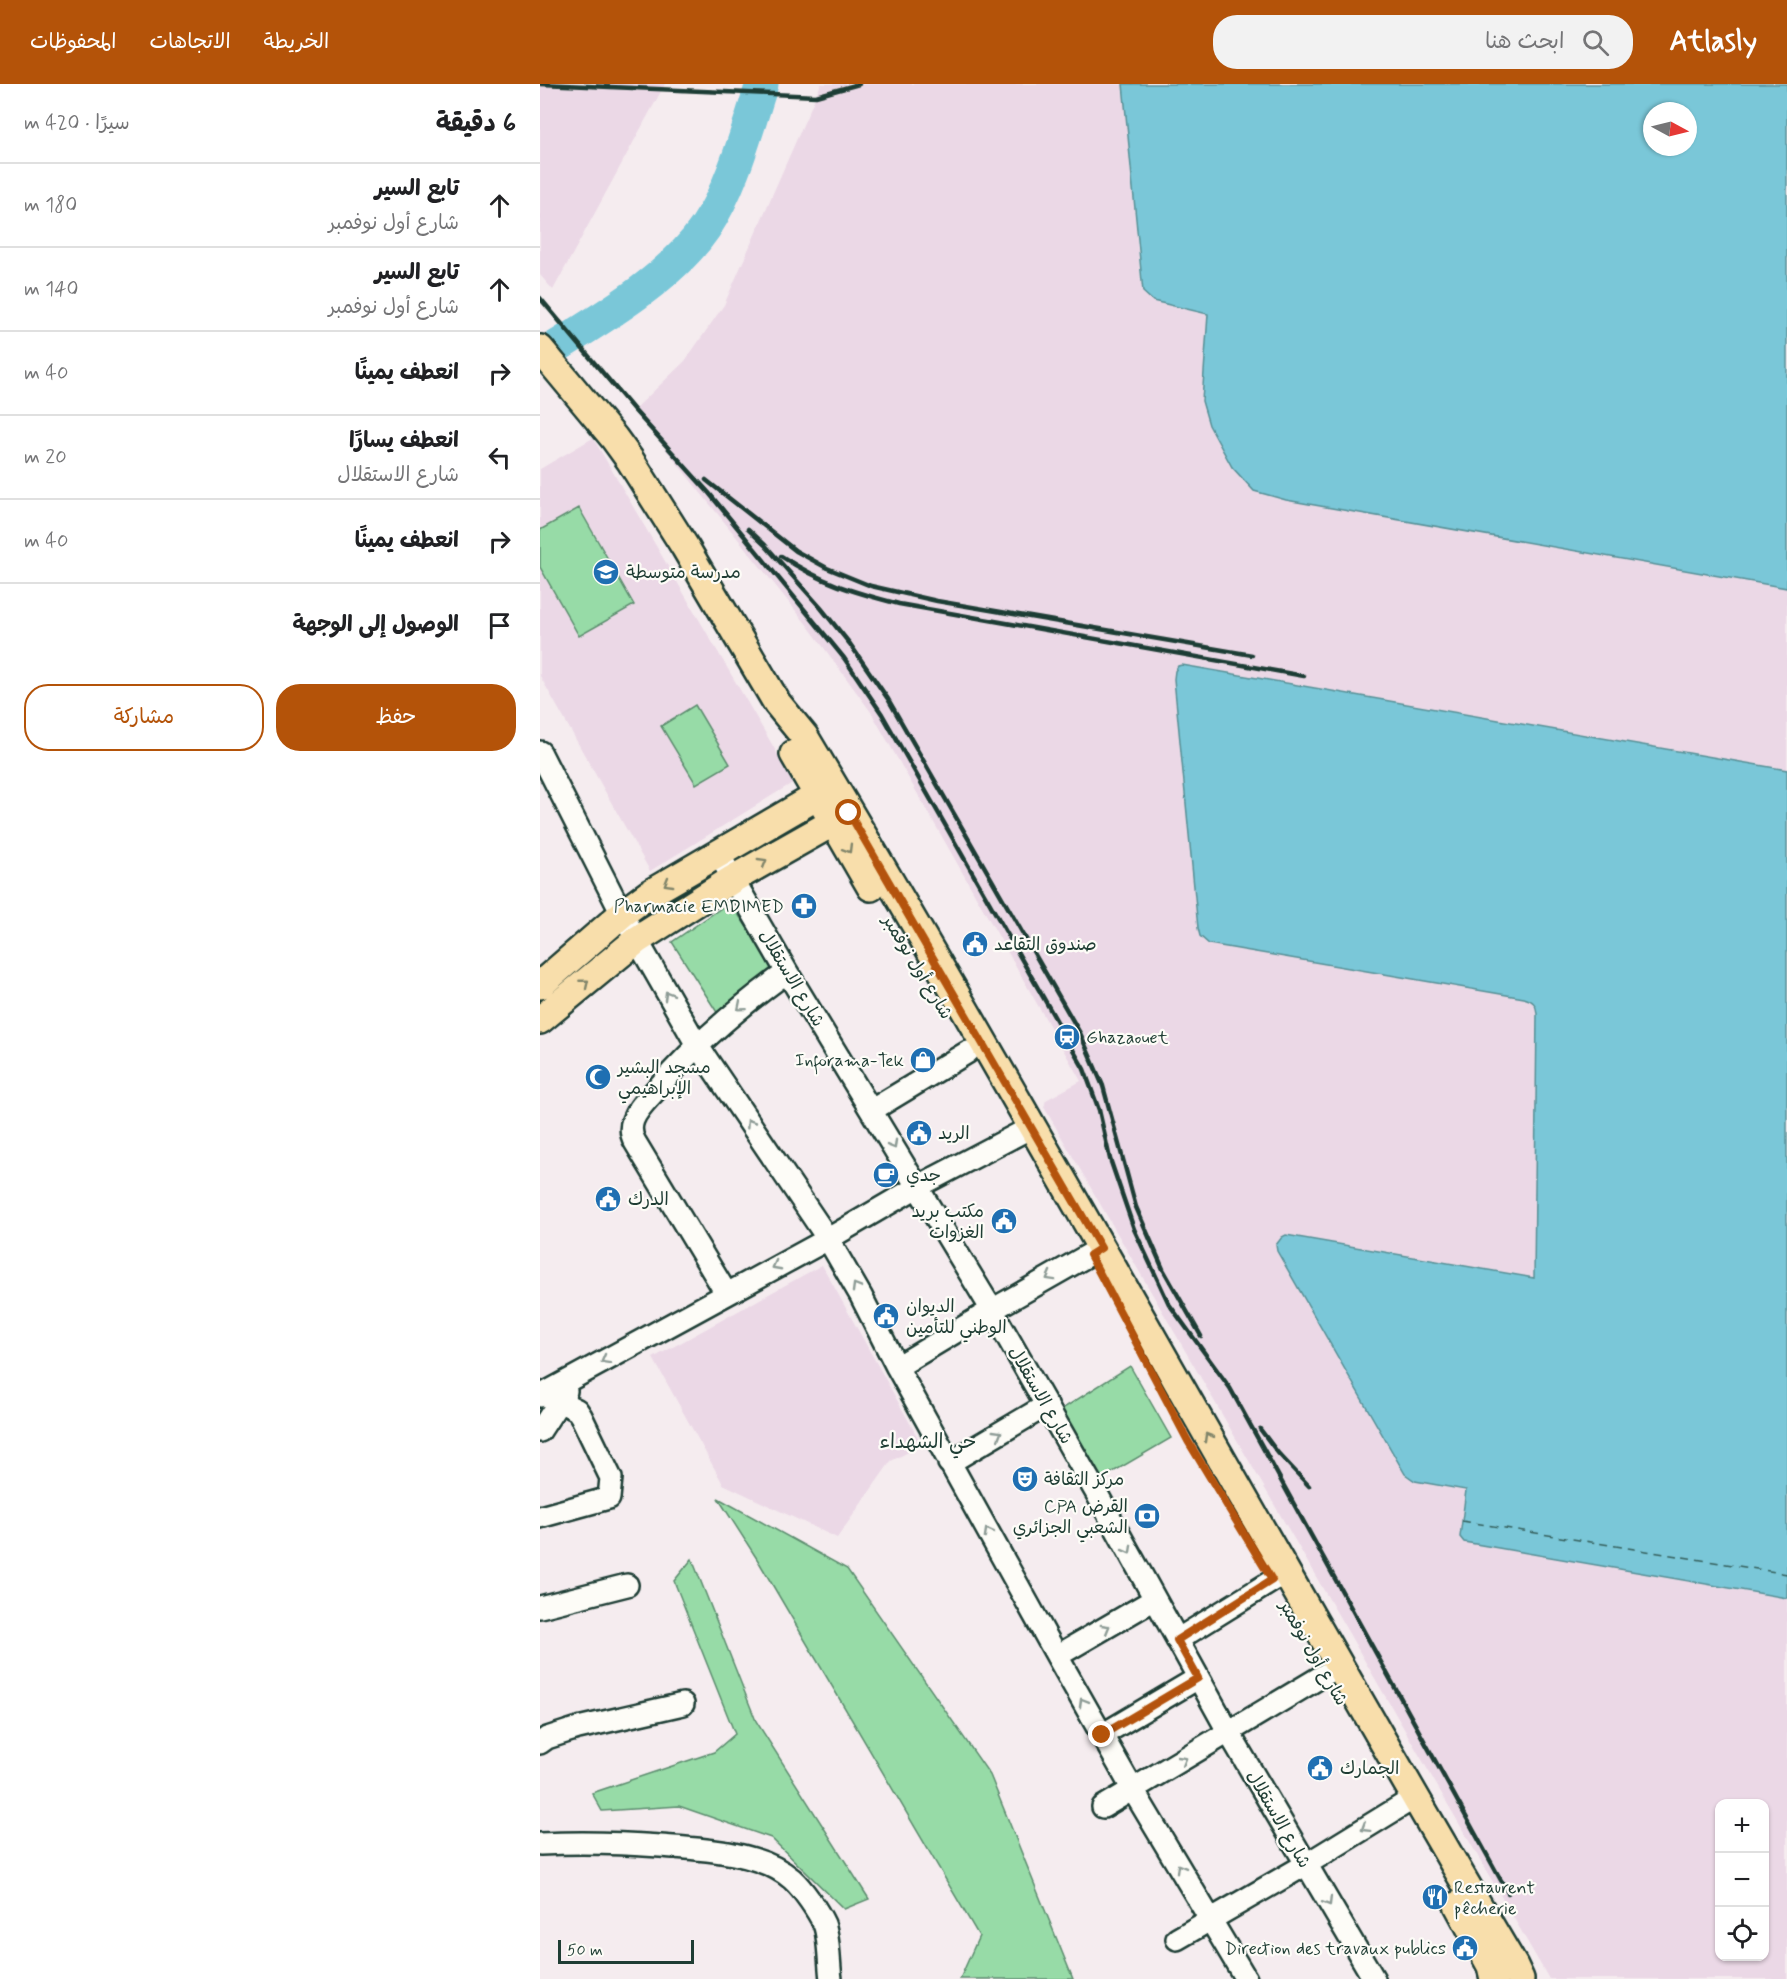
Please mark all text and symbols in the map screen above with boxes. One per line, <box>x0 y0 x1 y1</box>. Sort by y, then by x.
search box <box>1213 15 1633 69</box>
text: Atlasly <box>1669 24 1757 61</box>
icon: search <box>1579 26 1612 59</box>
text: المحفوظات <box>30 28 116 56</box>
text: الاتجاهات <box>149 28 231 56</box>
text: الخريطة <box>264 28 329 56</box>
text: ابحث هنا <box>1485 28 1564 56</box>
north arrow <box>1643 102 1697 156</box>
text: 6 دقيقة <box>436 107 516 141</box>
text: سيرًا · 420 m <box>24 110 130 137</box>
text: تابع السير <box>375 175 459 203</box>
icon: ahead <box>483 189 516 222</box>
text: 180 m <box>24 192 77 219</box>
text: شارع أول نوفمبر <box>328 210 459 237</box>
text: تابع السير <box>375 259 459 287</box>
icon: ahead <box>483 273 516 306</box>
text: 140 m <box>24 276 78 303</box>
text: شارع أول نوفمبر <box>328 294 459 321</box>
icon: right <box>483 357 516 390</box>
text: انعطف يمينًا <box>355 359 459 387</box>
text: 40 m <box>24 360 68 387</box>
text: انعطف يسارًا <box>349 427 459 455</box>
icon: left <box>483 441 516 474</box>
text: 20 m <box>24 444 67 471</box>
text: شارع الاستقلال <box>337 462 459 489</box>
icon: right <box>483 525 516 558</box>
text: انعطف يمينًا <box>355 527 459 555</box>
text: 40 m <box>24 528 68 555</box>
school or university icon: مدرسة متوسطة <box>591 557 621 587</box>
place label: مدرسة متوسطة <box>626 561 741 585</box>
icon: arrive <box>483 609 516 642</box>
text: الوصول إلى الوجهة <box>292 611 459 639</box>
button: مشاركة <box>24 684 264 751</box>
button: حفظ <box>276 684 516 751</box>
route start <box>835 799 861 825</box>
one-way arrow <box>841 843 852 853</box>
one-way arrow <box>757 858 768 869</box>
one-way arrow <box>664 876 674 887</box>
pharmacy icon: Pharmacie EMDIMED <box>789 891 819 921</box>
place label: Pharmacie EMDIMED <box>614 895 784 919</box>
street label: شارع أول نوفمبر <box>876 909 958 1024</box>
street label: شارع الاستقلال <box>753 925 830 1032</box>
public building icon: صندوق التقاعد <box>960 929 990 959</box>
place label: صندوق التقاعد <box>994 933 1097 957</box>
one-way arrow <box>578 979 589 990</box>
one-way arrow <box>664 991 675 1001</box>
one-way arrow <box>737 999 748 1010</box>
station icon: Ghazaouet <box>1052 1022 1082 1052</box>
place label: Ghazaouet <box>1086 1026 1169 1050</box>
shop icon: Inforama-Tek <box>908 1045 938 1075</box>
place label: Inforama-Tek <box>795 1049 904 1075</box>
place label: مسجد البشير الإبراهيمي <box>616 1056 711 1104</box>
mosque icon: مسجد البشير الإبراهيمي <box>583 1062 613 1092</box>
public building icon: الريد <box>904 1118 934 1148</box>
one-way arrow <box>746 1119 757 1130</box>
place label: الريد <box>938 1122 970 1146</box>
one-way arrow <box>886 1139 897 1149</box>
cafe icon: جدي <box>871 1160 901 1190</box>
place label: جدي <box>906 1164 941 1188</box>
public building icon: الدرك <box>593 1184 623 1214</box>
place label: الدرك <box>628 1188 669 1212</box>
place label: مكتب بريد الغزوات <box>911 1200 984 1245</box>
public building icon: مكتب بريد الغزوات <box>989 1206 1019 1236</box>
one-way arrow <box>772 1259 782 1270</box>
one-way arrow <box>1046 1270 1056 1282</box>
one-way arrow <box>852 1282 863 1293</box>
place label: الديوان الوطني للتأمين <box>906 1295 1007 1343</box>
public building icon: الديوان الوطني للتأمين <box>871 1301 901 1331</box>
street label: شارع الاستقلال <box>1002 1342 1078 1449</box>
one-way arrow <box>601 1353 612 1364</box>
district label: حي الشهداء <box>879 1429 977 1459</box>
one-way arrow <box>992 1430 1002 1442</box>
one-way arrow <box>1204 1433 1215 1443</box>
theatre icon: مركز الثقافة <box>1010 1464 1040 1494</box>
place label: مركز الثقافة <box>1044 1468 1124 1492</box>
place label: CPA القرض الشعبي الجزائري <box>1013 1495 1128 1543</box>
bank icon: CPA القرض الشعبي الجزائري <box>1132 1501 1162 1531</box>
one-way arrow <box>984 1528 995 1538</box>
one-way arrow <box>1121 1544 1132 1554</box>
street label: شارع أول نوفمبر <box>1272 1595 1353 1710</box>
one-way arrow <box>1100 1623 1110 1635</box>
one-way arrow <box>1079 1698 1090 1709</box>
route end <box>1088 1721 1114 1747</box>
public building icon: الجمارك <box>1305 1753 1335 1783</box>
one-way arrow <box>1177 1755 1187 1767</box>
place label: الجمارك <box>1340 1757 1399 1781</box>
street label: شارع الاستقلال <box>1240 1766 1316 1873</box>
map controls <box>1715 1799 1769 1961</box>
button: + <box>1715 1799 1769 1853</box>
one-way arrow <box>1361 1821 1371 1833</box>
button: − <box>1715 1853 1769 1907</box>
one-way arrow <box>1176 1864 1188 1874</box>
place label: Restaurent pêcherie <box>1454 1876 1535 1921</box>
restaurant icon: Restaurent pêcherie <box>1420 1882 1450 1912</box>
one-way arrow <box>1320 1896 1332 1906</box>
button: locate <box>1715 1907 1769 1961</box>
public building icon: Direction des travaux publics <box>1450 1933 1480 1963</box>
scale bar <box>558 1937 694 1964</box>
place label: Direction des travaux publics <box>1225 1937 1446 1961</box>
text: 50 m <box>567 1940 603 1961</box>

